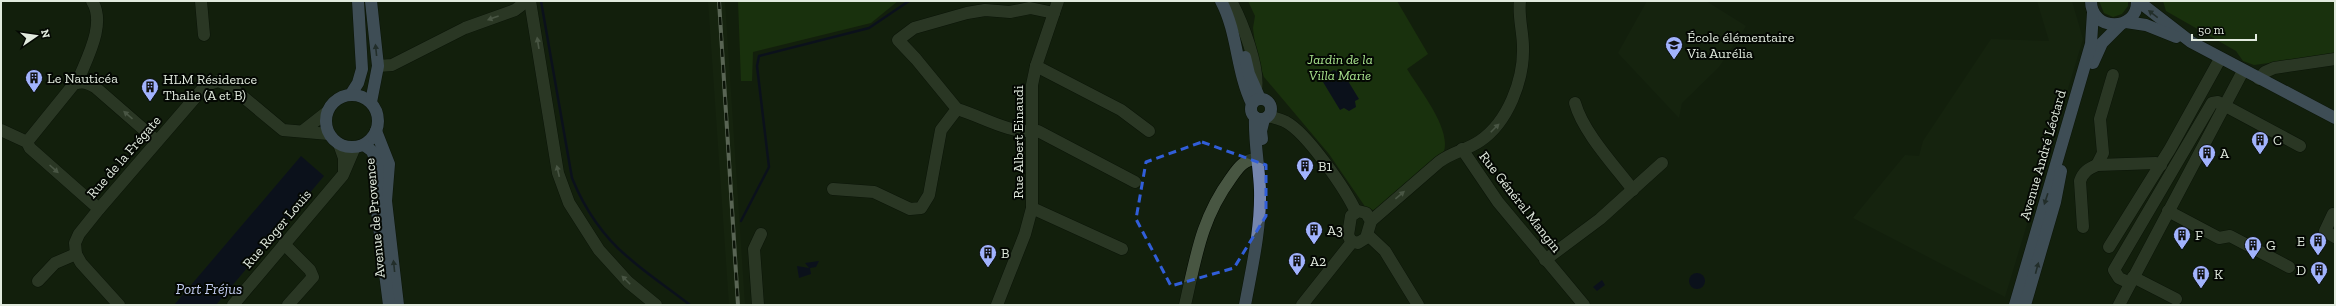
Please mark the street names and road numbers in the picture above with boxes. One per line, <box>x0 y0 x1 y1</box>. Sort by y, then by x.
street label: Rue Albert Einaudi <box>1010 85 1027 199</box>
street label: Avenue André Léotard <box>2016 88 2070 222</box>
street label: Rue de la Frégate <box>84 112 165 202</box>
street label: Rue Général Mangin <box>1475 148 1565 256</box>
street label: Avenue de Provence <box>361 157 389 279</box>
street label: Rue Roger Louis <box>239 186 315 272</box>

